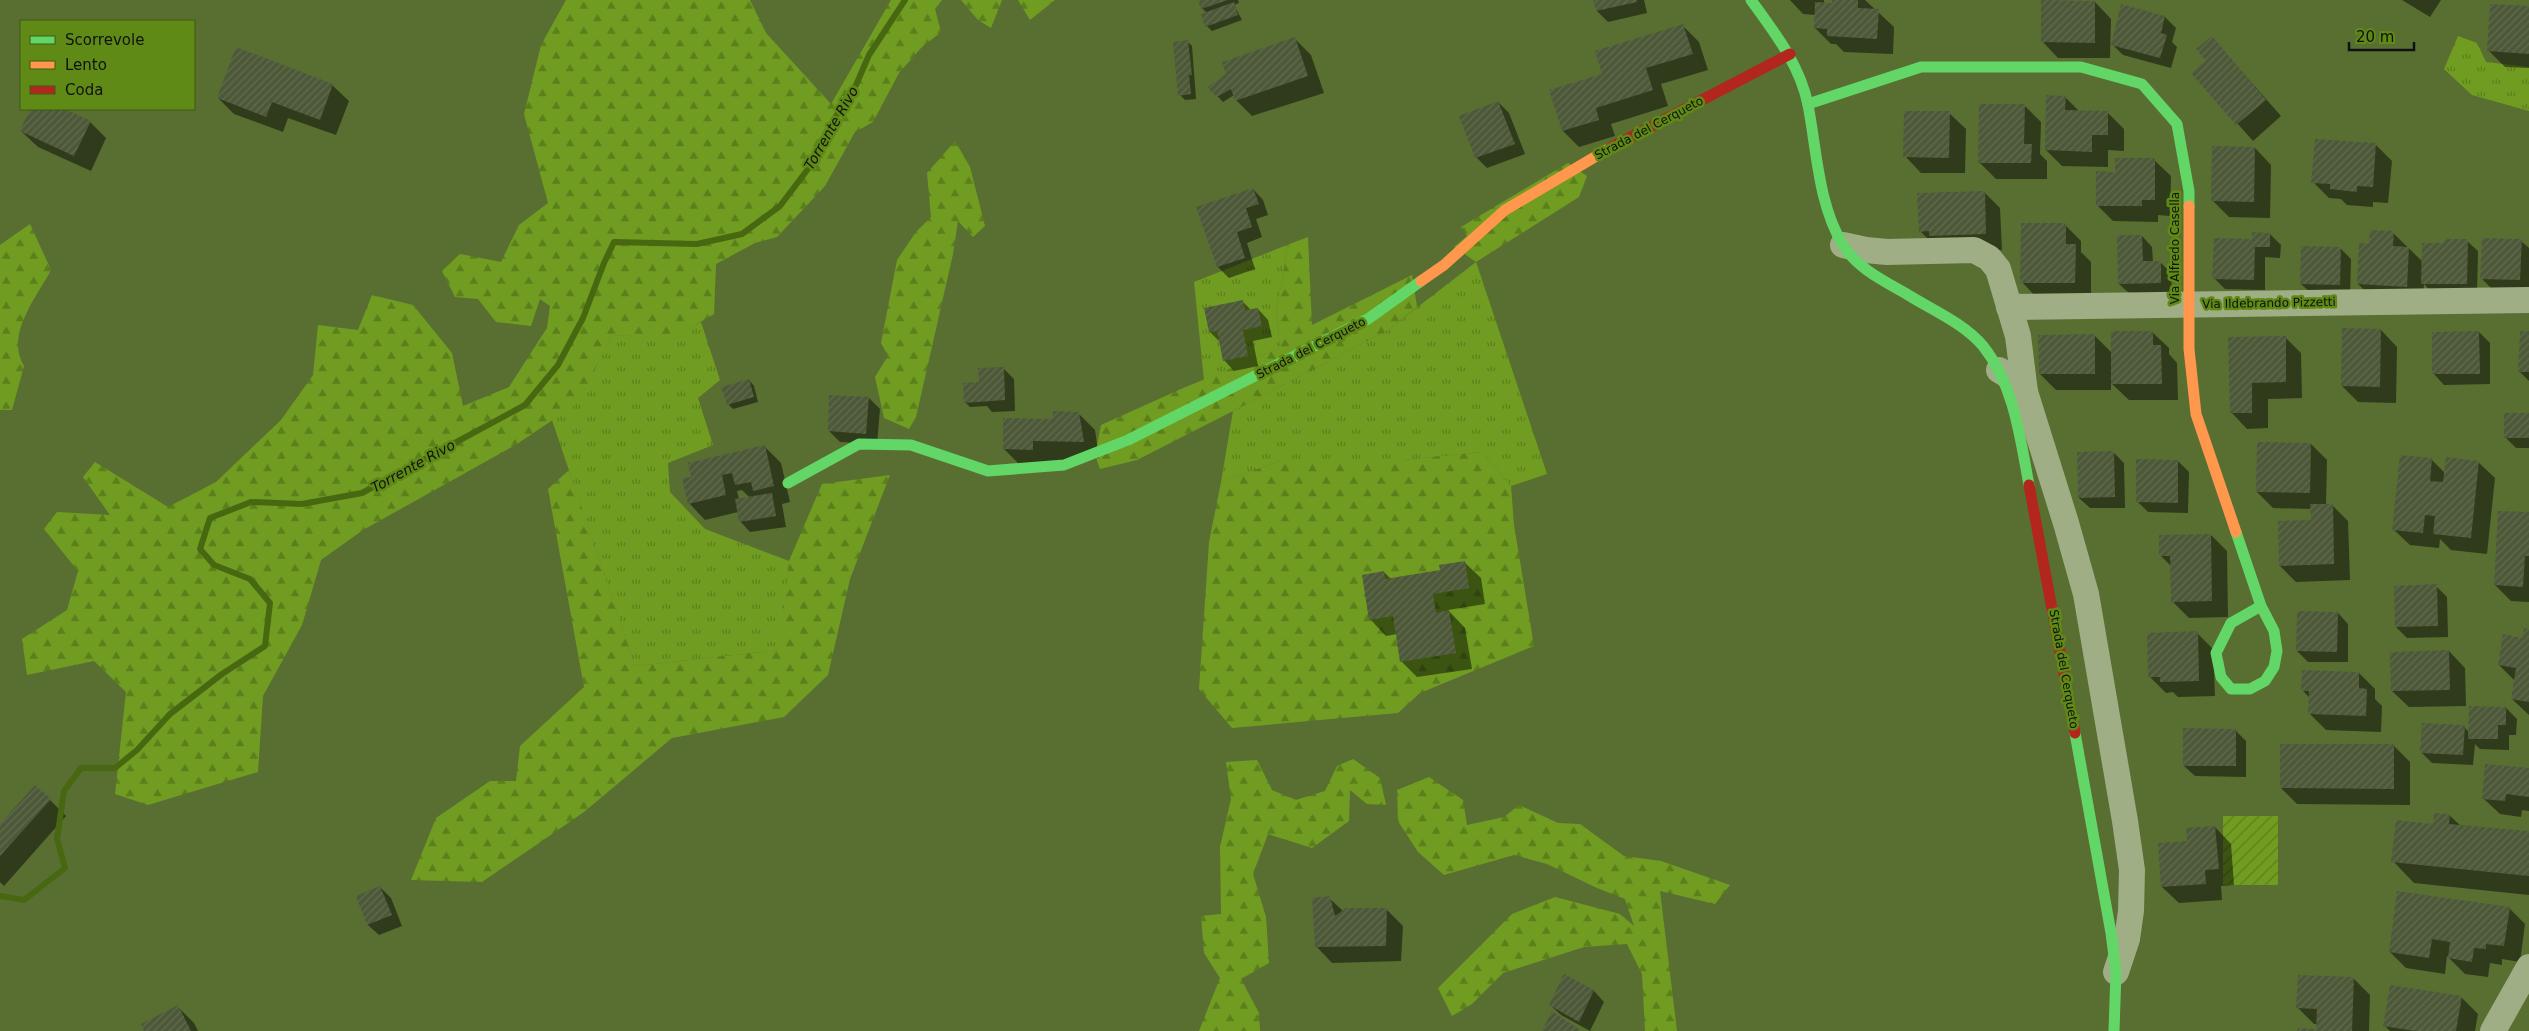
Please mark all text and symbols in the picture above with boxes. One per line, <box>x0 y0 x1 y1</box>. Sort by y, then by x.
legend <box>20 20 195 110</box>
scale bar <box>2349 20 2414 52</box>
text: 20 m <box>2356 28 2394 46</box>
text: Scorrevole <box>65 31 144 49</box>
text: Lento <box>65 56 107 74</box>
text: Coda <box>65 81 103 99</box>
water label: Torrente Rivo <box>801 84 861 172</box>
street label: Strada del Cerqueto <box>1592 93 1706 163</box>
street label: Via Alfredo Casella <box>2168 192 2182 304</box>
street label: Via Ildebrando Pizzetti <box>2202 295 2336 311</box>
street label: Strada del Cerqueto <box>1254 314 1368 382</box>
water label: Torrente Rivo <box>368 436 458 496</box>
street label: Strada del Cerqueto <box>2047 608 2081 730</box>

